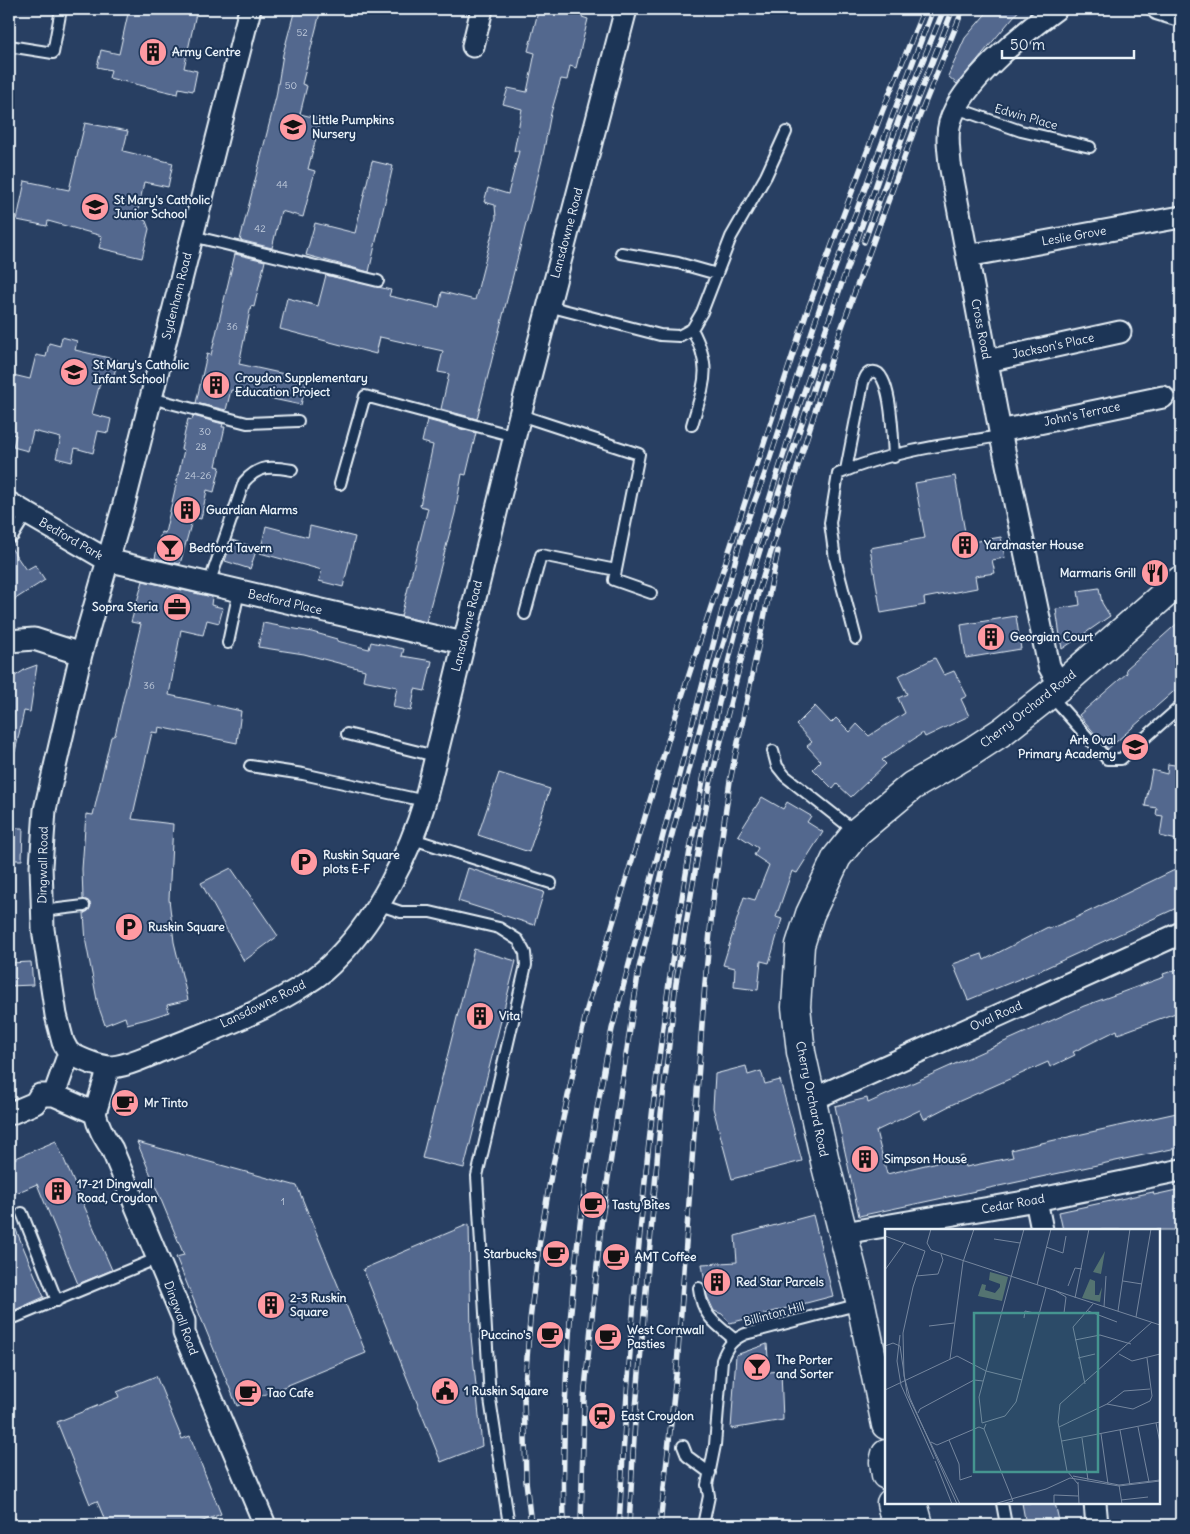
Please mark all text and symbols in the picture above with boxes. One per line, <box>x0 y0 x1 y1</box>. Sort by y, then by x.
house number: 52 <box>296 26 308 39</box>
scale bar <box>1002 28 1135 60</box>
text: 50 m <box>1010 35 1045 54</box>
building icon: Army Centre <box>138 37 168 67</box>
place label: Army Centre <box>172 44 241 60</box>
house number: 50 <box>285 79 297 92</box>
street label: Edwin Place <box>993 100 1059 133</box>
school or university icon: Little Pumpkins Nursery <box>278 112 308 142</box>
place label: Little Pumpkins Nursery <box>312 112 395 142</box>
house number: 44 <box>276 178 288 191</box>
street label: Lansdowne Road <box>547 186 586 280</box>
school or university icon: St Mary's Catholic Junior School <box>80 192 110 222</box>
place label: St Mary's Catholic Junior School <box>114 192 210 221</box>
house number: 42 <box>254 222 266 235</box>
street label: Leslie Grove <box>1040 222 1107 249</box>
street label: Sydenham Road <box>158 251 195 341</box>
street label: Cross Road <box>968 297 995 360</box>
house number: 36 <box>226 320 238 333</box>
street label: Jackson's Place <box>1010 329 1095 362</box>
school or university icon: St Mary's Catholic Infant School <box>59 357 89 387</box>
place label: St Mary's Catholic Infant School <box>93 357 189 386</box>
building icon: Croydon Supplementary Education Project <box>201 370 231 400</box>
place label: Croydon Supplementary Education Project <box>235 370 368 399</box>
street label: John's Terrace <box>1042 398 1122 429</box>
house number: 30 <box>199 425 211 438</box>
house number: 28 <box>195 440 207 453</box>
house number: 24-26 <box>185 469 211 482</box>
building icon: Guardian Alarms <box>172 495 202 525</box>
place label: Guardian Alarms <box>206 502 298 517</box>
street label: Bedford Park <box>37 514 106 563</box>
building icon: Yardmaster House <box>950 530 980 560</box>
bar icon: Bedford Tavern <box>155 533 185 563</box>
place label: Yardmaster House <box>983 537 1084 552</box>
place label: Bedford Tavern <box>189 540 272 555</box>
restaurant icon: Marmaris Grill <box>1140 558 1170 588</box>
place label: Marmaris Grill <box>1060 565 1136 580</box>
street label: Lansdowne Road <box>448 579 485 673</box>
street label: Bedford Place <box>247 586 324 617</box>
office icon: Sopra Steria <box>162 592 192 622</box>
place label: Sopra Steria <box>92 599 158 615</box>
building icon: Georgian Court <box>976 622 1006 652</box>
place label: Georgian Court <box>1010 629 1094 645</box>
street label: Cherry Orchard Road <box>977 667 1079 751</box>
house number: 36 <box>143 679 155 692</box>
place label: Ark Oval Primary Academy <box>1018 732 1116 762</box>
school or university icon: Ark Oval Primary Academy <box>1120 732 1150 762</box>
street label: Dingwall Road <box>34 826 51 904</box>
parking icon: Ruskin Square plots E-F <box>289 847 319 877</box>
place label: Ruskin Square plots E-F <box>323 847 400 877</box>
parking icon: Ruskin Square <box>114 912 144 942</box>
place label: Ruskin Square <box>148 919 225 935</box>
street label: Lansdowne Road <box>218 976 308 1031</box>
street label: Oval Road <box>967 997 1024 1034</box>
building icon: Vita <box>465 1001 495 1031</box>
place label: Vita <box>499 1008 520 1023</box>
street label: Cherry Orchard Road <box>793 1040 832 1158</box>
cafe icon: Mr Tinto <box>110 1088 140 1118</box>
place label: Mr Tinto <box>144 1095 188 1110</box>
building icon: Simpson House <box>850 1144 880 1174</box>
place label: Simpson House <box>884 1151 968 1167</box>
building icon: 17-21 Dingwall Road, Croydon <box>43 1176 73 1206</box>
place label: 17-21 Dingwall Road, Croydon <box>77 1176 157 1206</box>
cafe icon: Tasty Bites <box>578 1190 608 1220</box>
street label: Cedar Road <box>980 1191 1046 1216</box>
house number: 1 <box>281 1195 285 1208</box>
place label: Tasty Bites <box>612 1197 670 1213</box>
inset map <box>885 1229 1160 1504</box>
cafe icon: Starbucks <box>541 1239 571 1269</box>
cafe icon: AMT Coffee <box>601 1242 631 1272</box>
place label: Starbucks <box>483 1246 538 1261</box>
place label: AMT Coffee <box>635 1249 697 1264</box>
building icon: Red Star Parcels <box>702 1267 732 1297</box>
place label: Red Star Parcels <box>736 1274 824 1289</box>
street label: Dingwall Road <box>161 1279 202 1357</box>
building icon: 2-3 Ruskin Square <box>256 1290 286 1320</box>
place label: 2-3 Ruskin Square <box>290 1290 347 1320</box>
street label: Billinton Hill <box>742 1298 806 1329</box>
cafe icon: Puccino's <box>535 1320 565 1350</box>
cafe icon: West Cornwall Pasties <box>593 1322 623 1352</box>
place label: West Cornwall Pasties <box>627 1322 705 1351</box>
place label: Puccino's <box>481 1327 532 1342</box>
bar icon: The Porter and Sorter <box>742 1352 772 1382</box>
place label: The Porter and Sorter <box>776 1352 833 1381</box>
public building icon: 1 Ruskin Square <box>430 1376 460 1406</box>
cafe icon: Tao Cafe <box>233 1378 263 1408</box>
place label: 1 Ruskin Square <box>464 1383 549 1399</box>
place label: Tao Cafe <box>267 1385 314 1400</box>
station icon: East Croydon <box>587 1401 617 1431</box>
place label: East Croydon <box>621 1408 694 1424</box>

